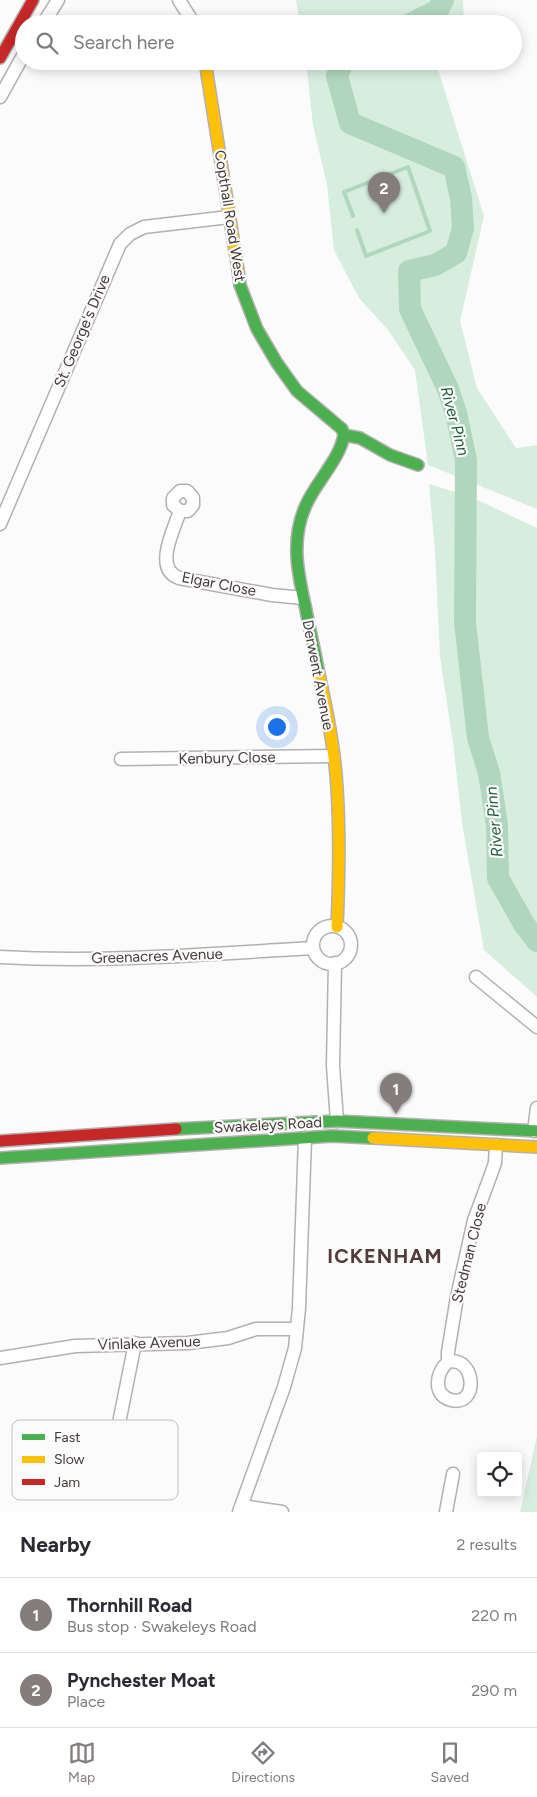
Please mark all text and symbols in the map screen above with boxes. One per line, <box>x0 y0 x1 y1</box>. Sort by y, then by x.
search box <box>15 15 522 70</box>
icon: search <box>33 29 61 57</box>
text: Search here <box>73 31 175 54</box>
street label: Copthall Road West <box>211 149 249 284</box>
pin: 2 <box>368 172 400 213</box>
street label: St. George's Drive <box>50 272 114 390</box>
water label: River Pinn <box>437 384 473 458</box>
street label: Elgar Close <box>180 568 258 600</box>
street label: Derwent Avenue <box>298 618 338 732</box>
your location <box>264 714 290 740</box>
street label: Kenbury Close <box>178 748 276 768</box>
water label: River Pinn <box>481 786 507 858</box>
street label: Greenacres Avenue <box>91 945 223 967</box>
pin: 1 <box>380 1073 412 1114</box>
street label: Swakeleys Road <box>214 1113 322 1137</box>
street label: Stedman Close <box>448 1201 490 1305</box>
district label: ICKENHAM <box>327 1244 443 1268</box>
street label: Vinlake Avenue <box>97 1332 201 1354</box>
legend <box>12 1420 178 1500</box>
text: Fast <box>54 1429 80 1446</box>
text: Slow <box>54 1451 85 1468</box>
map controls <box>477 1452 522 1497</box>
button: locate <box>477 1452 522 1497</box>
text: Jam <box>54 1474 80 1491</box>
text: Nearby <box>20 1532 91 1557</box>
text: 2 results <box>457 1535 517 1554</box>
text: Thornhill Road <box>67 1594 192 1617</box>
text: 1 <box>33 1606 39 1625</box>
text: 220 m <box>471 1606 517 1625</box>
text: Bus stop · Swakeleys Road <box>67 1617 257 1636</box>
text: Pynchester Moat <box>67 1669 216 1692</box>
text: 2 <box>31 1681 41 1700</box>
text: 290 m <box>471 1681 517 1700</box>
text: Place <box>67 1692 105 1711</box>
tab: Map <box>68 1739 96 1786</box>
tab: Directions <box>231 1739 295 1786</box>
tab: Saved <box>431 1739 469 1786</box>

